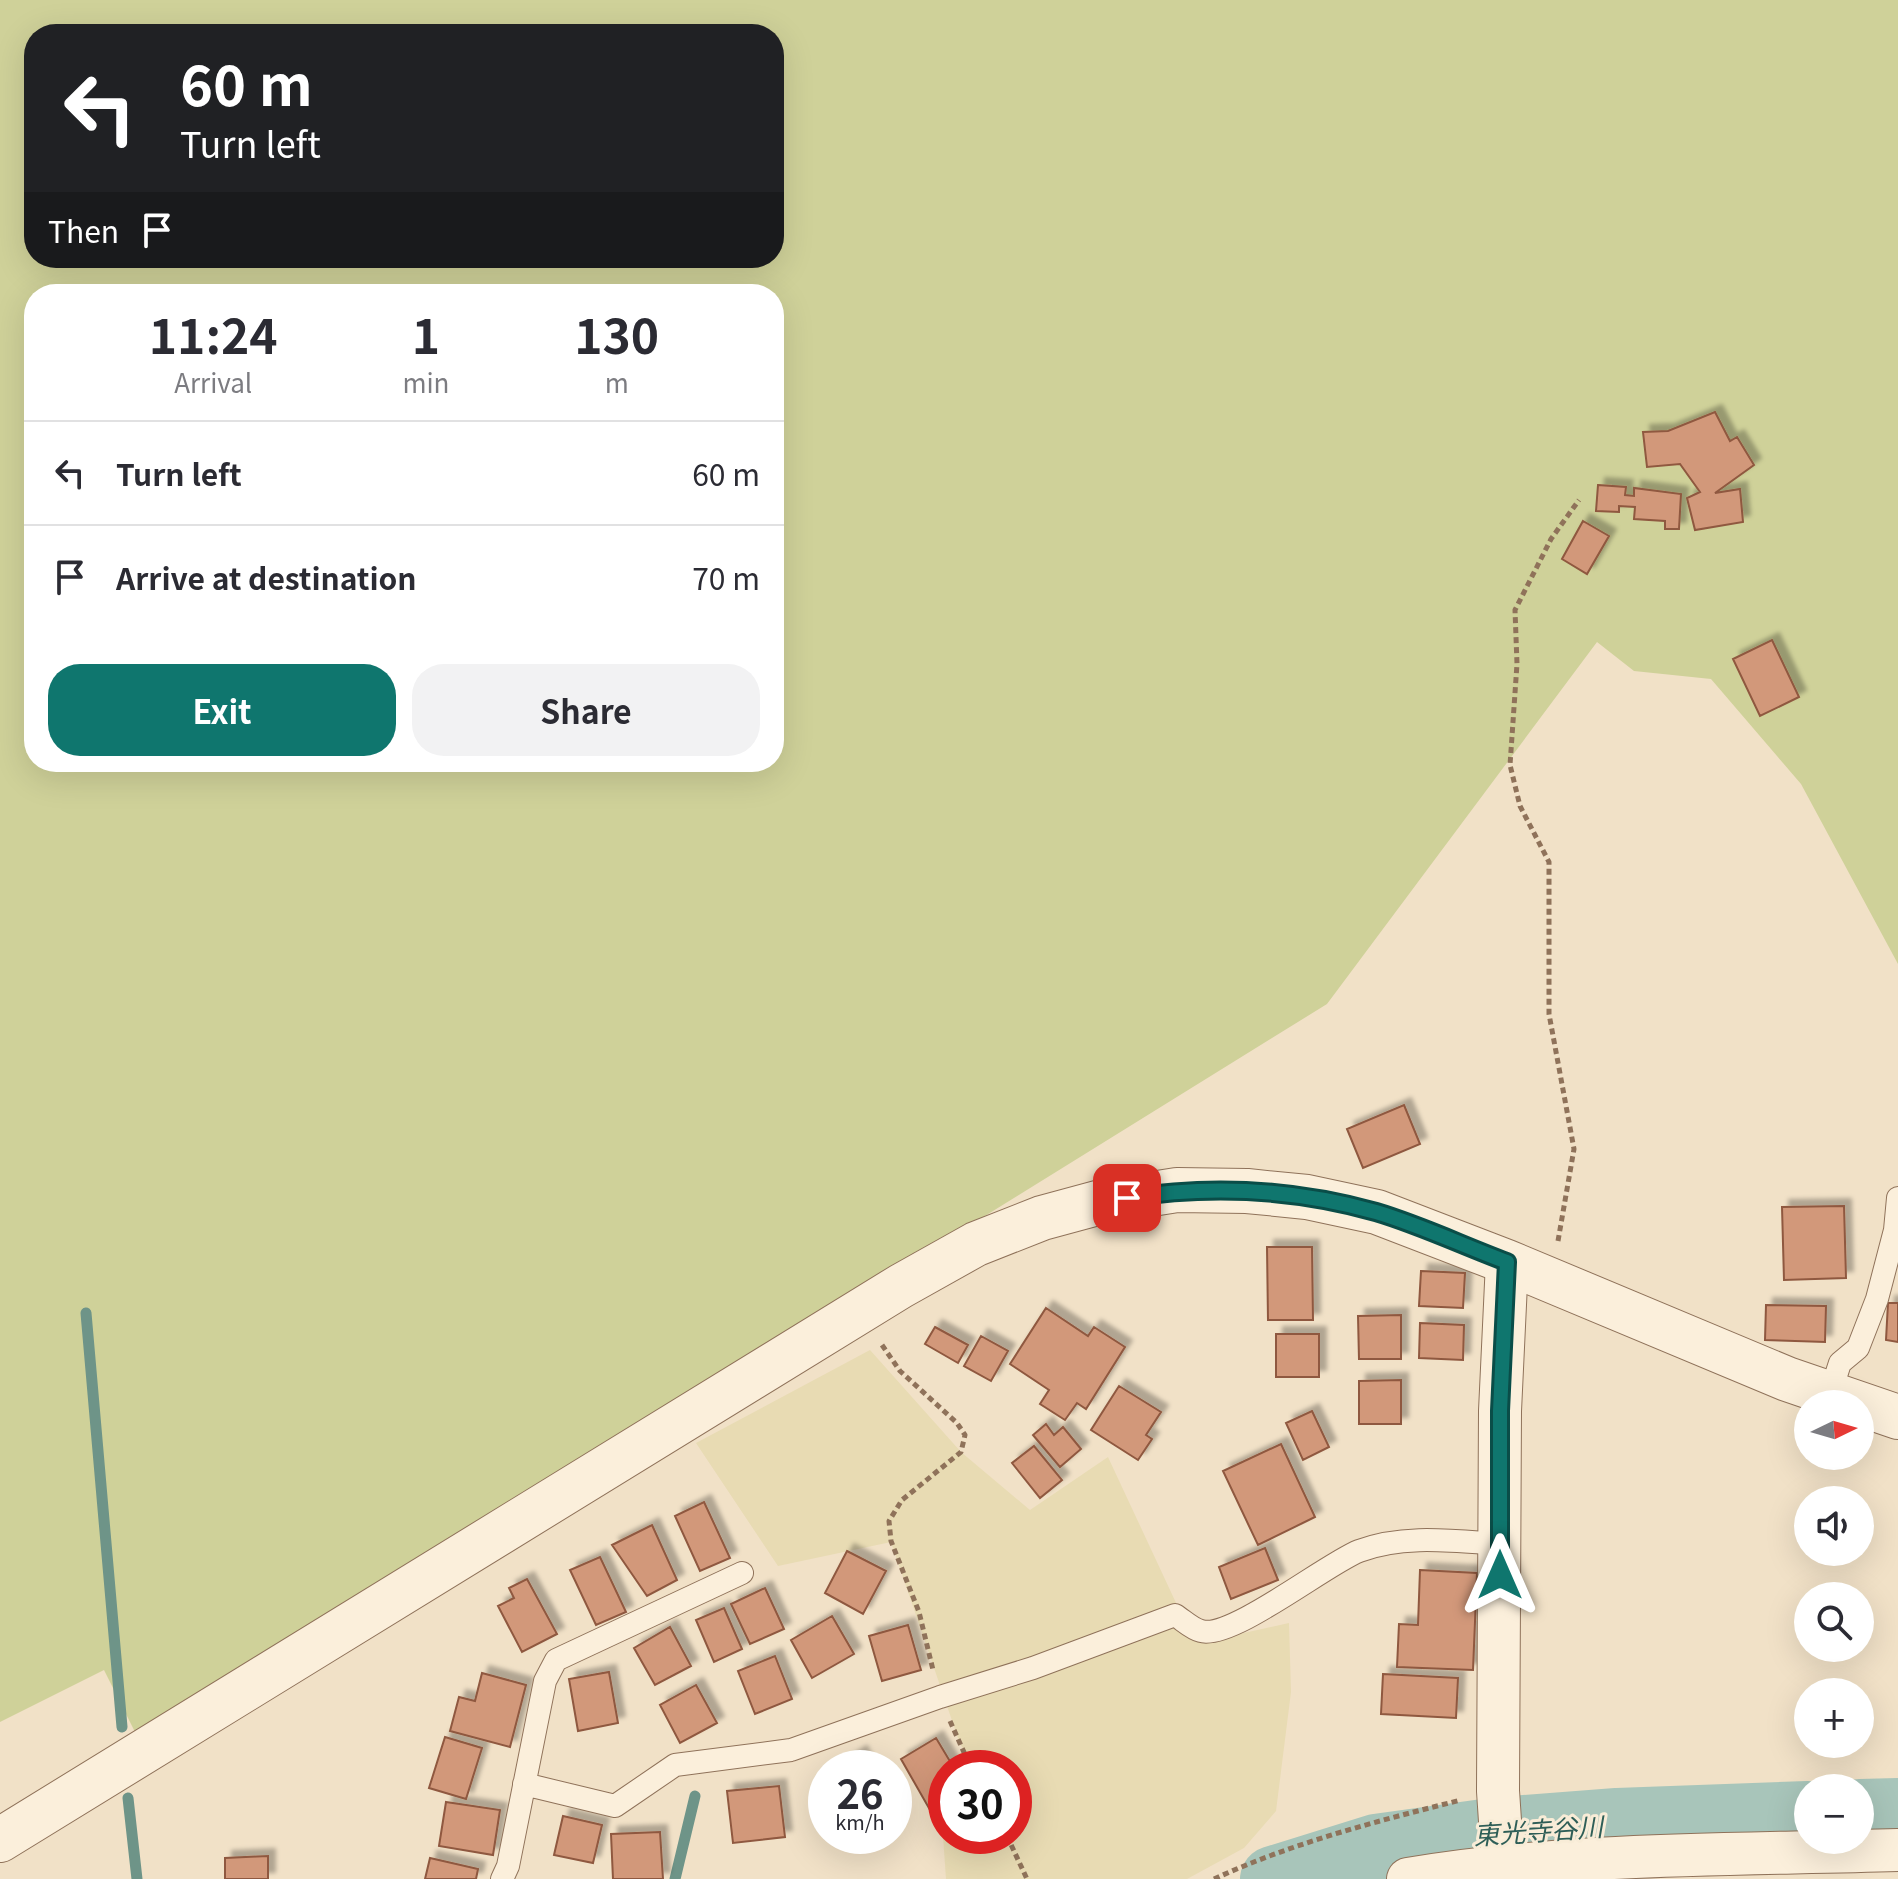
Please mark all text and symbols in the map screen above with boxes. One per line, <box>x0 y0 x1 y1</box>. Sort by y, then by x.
text: 60 m <box>180 41 313 122</box>
icon: left <box>48 56 152 160</box>
text: Turn left <box>180 116 321 168</box>
text: Then <box>48 208 119 252</box>
icon: arrive <box>135 208 179 252</box>
text: 11:24 <box>149 298 278 368</box>
text: 1 <box>412 298 440 368</box>
text: 130 <box>574 298 659 368</box>
text: Arrival <box>174 363 252 400</box>
text: min <box>402 363 449 400</box>
text: m <box>605 363 629 400</box>
icon: left <box>48 451 92 495</box>
text: Turn left <box>116 451 242 495</box>
text: 60 m <box>692 451 760 495</box>
icon: arrive <box>48 555 92 599</box>
text: Arrive at destination <box>116 555 417 599</box>
text: 70 m <box>692 555 760 599</box>
button: Exit <box>48 664 396 756</box>
button: Share <box>412 664 760 756</box>
pin <box>1093 1164 1161 1232</box>
icon: arrive <box>1105 1176 1149 1220</box>
north arrow <box>1794 1390 1874 1470</box>
map controls <box>1794 1390 1874 1854</box>
button: sound <box>1794 1486 1874 1566</box>
position arrow <box>1458 1533 1542 1617</box>
button: search <box>1794 1582 1874 1662</box>
button: + <box>1794 1678 1874 1758</box>
speed limit sign: 30 <box>928 1750 1032 1854</box>
text: 26 <box>836 1763 884 1821</box>
button: − <box>1794 1774 1874 1854</box>
water label: 東光寺谷川 <box>1472 1806 1607 1852</box>
text: km/h <box>835 1807 885 1836</box>

